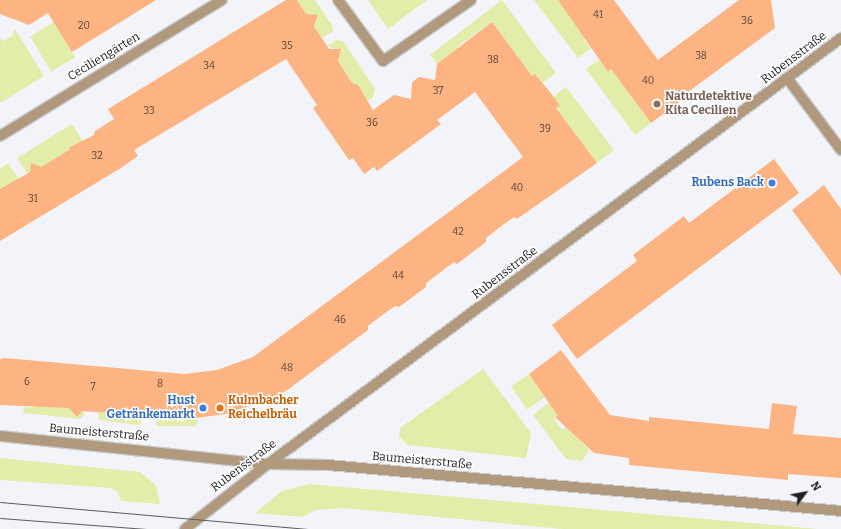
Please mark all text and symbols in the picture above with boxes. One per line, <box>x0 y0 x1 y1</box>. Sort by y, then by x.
house number: 41 <box>593 10 603 22</box>
house number: 36 <box>741 16 753 28</box>
house number: 20 <box>78 21 90 33</box>
street label: Rubensstraße <box>759 29 829 87</box>
street label: Ceciliengärten <box>65 30 143 84</box>
house number: 35 <box>281 41 293 53</box>
house number: 38 <box>695 51 707 63</box>
house number: 38 <box>487 55 499 67</box>
house number: 34 <box>203 61 215 73</box>
house number: 40 <box>642 76 654 88</box>
house number: 37 <box>433 86 443 98</box>
place label: Naturdetektive Kita Cecilien <box>665 90 752 118</box>
marker: Naturdetektive Kita Cecilien <box>652 99 662 109</box>
house number: 33 <box>143 106 155 118</box>
house number: 36 <box>366 118 378 130</box>
house number: 39 <box>539 124 551 136</box>
house number: 32 <box>91 151 103 163</box>
place label: Rubens Back <box>692 176 764 190</box>
marker: Rubens Back <box>767 178 777 188</box>
house number: 40 <box>511 183 523 195</box>
house number: 31 <box>28 194 38 206</box>
house number: 42 <box>452 227 464 239</box>
street label: Rubensstraße <box>470 244 540 302</box>
house number: 44 <box>392 271 404 283</box>
house number: 46 <box>334 315 346 327</box>
house number: 48 <box>281 363 293 375</box>
house number: 6 <box>24 377 30 389</box>
house number: 8 <box>157 379 163 391</box>
house number: 7 <box>90 382 96 394</box>
place label: Hust Getränkemarkt <box>107 394 195 422</box>
place label: Kulmbacher Reichelbräu <box>228 394 299 422</box>
marker: Hust Getränkemarkt <box>198 403 208 413</box>
marker: Kulmbacher Reichelbräu <box>215 403 225 413</box>
street label: Baumeisterstraße <box>48 421 150 445</box>
street label: Rubensstraße <box>209 437 279 495</box>
street label: Baumeisterstraße <box>371 449 473 473</box>
north arrow <box>785 473 825 513</box>
text: N <box>808 479 823 493</box>

